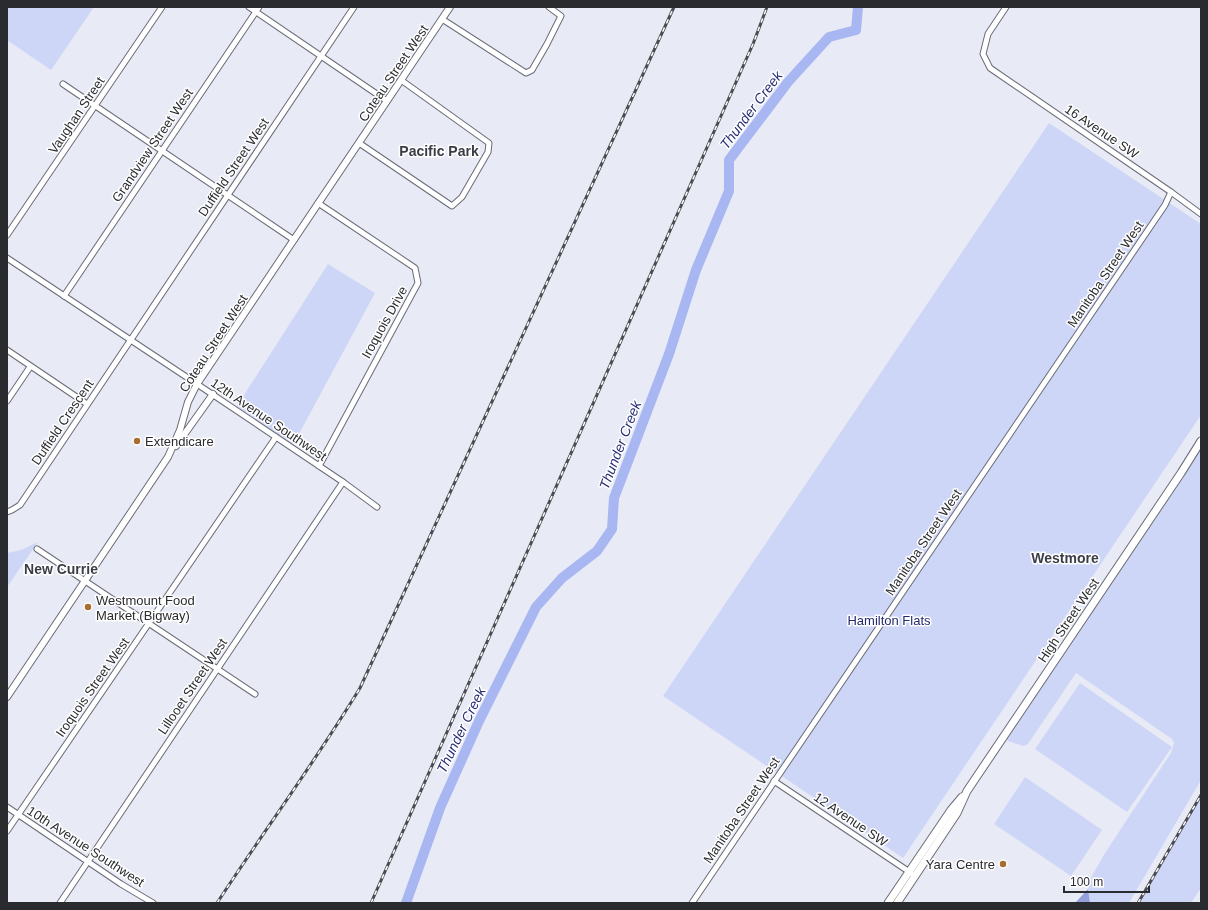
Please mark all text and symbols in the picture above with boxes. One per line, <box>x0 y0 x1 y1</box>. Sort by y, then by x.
street label: Coteau Street West <box>356 22 431 124</box>
water label: Thunder Creek <box>717 67 786 152</box>
street label: Vaughan Street <box>45 74 108 157</box>
street label: Grandview Street West <box>109 85 196 205</box>
street label: 16 Avenue SW <box>1062 101 1142 162</box>
street label: Duffield Street West <box>195 115 272 219</box>
district label: Pacific Park <box>399 143 479 159</box>
street label: Manitoba Street West <box>1064 218 1147 330</box>
street label: Iroquois Drive <box>358 284 410 361</box>
street label: Coteau Street West <box>176 291 251 395</box>
street label: 12th Avenue Southwest <box>208 375 330 464</box>
street label: Duffield Crescent <box>28 377 97 468</box>
water label: Thunder Creek <box>596 398 645 491</box>
place label: Extendicare <box>145 434 214 449</box>
marker: Extendicare <box>132 436 142 446</box>
street label: Manitoba Street West <box>882 486 965 598</box>
district label: Westmore <box>1031 550 1099 566</box>
district label: New Currie <box>24 561 98 577</box>
street label: High Street West <box>1035 575 1102 665</box>
place label: Westmount Food Market (Bigway) <box>96 593 195 623</box>
marker: Westmount Food Market (Bigway) <box>83 602 93 612</box>
park label: Hamilton Flats <box>847 613 931 628</box>
street label: Iroquois Street West <box>53 635 132 740</box>
street label: Lillooet Street West <box>155 635 230 737</box>
water label: Thunder Creek <box>433 684 489 775</box>
street label: Manitoba Street West <box>700 754 783 866</box>
street label: 12 Avenue SW <box>811 789 891 850</box>
street label: 10th Avenue Southwest <box>24 803 147 890</box>
place label: Yara Centre <box>926 857 995 872</box>
marker: Yara Centre <box>998 859 1008 869</box>
scale bar <box>1064 868 1149 894</box>
text: 100 m <box>1070 875 1103 889</box>

